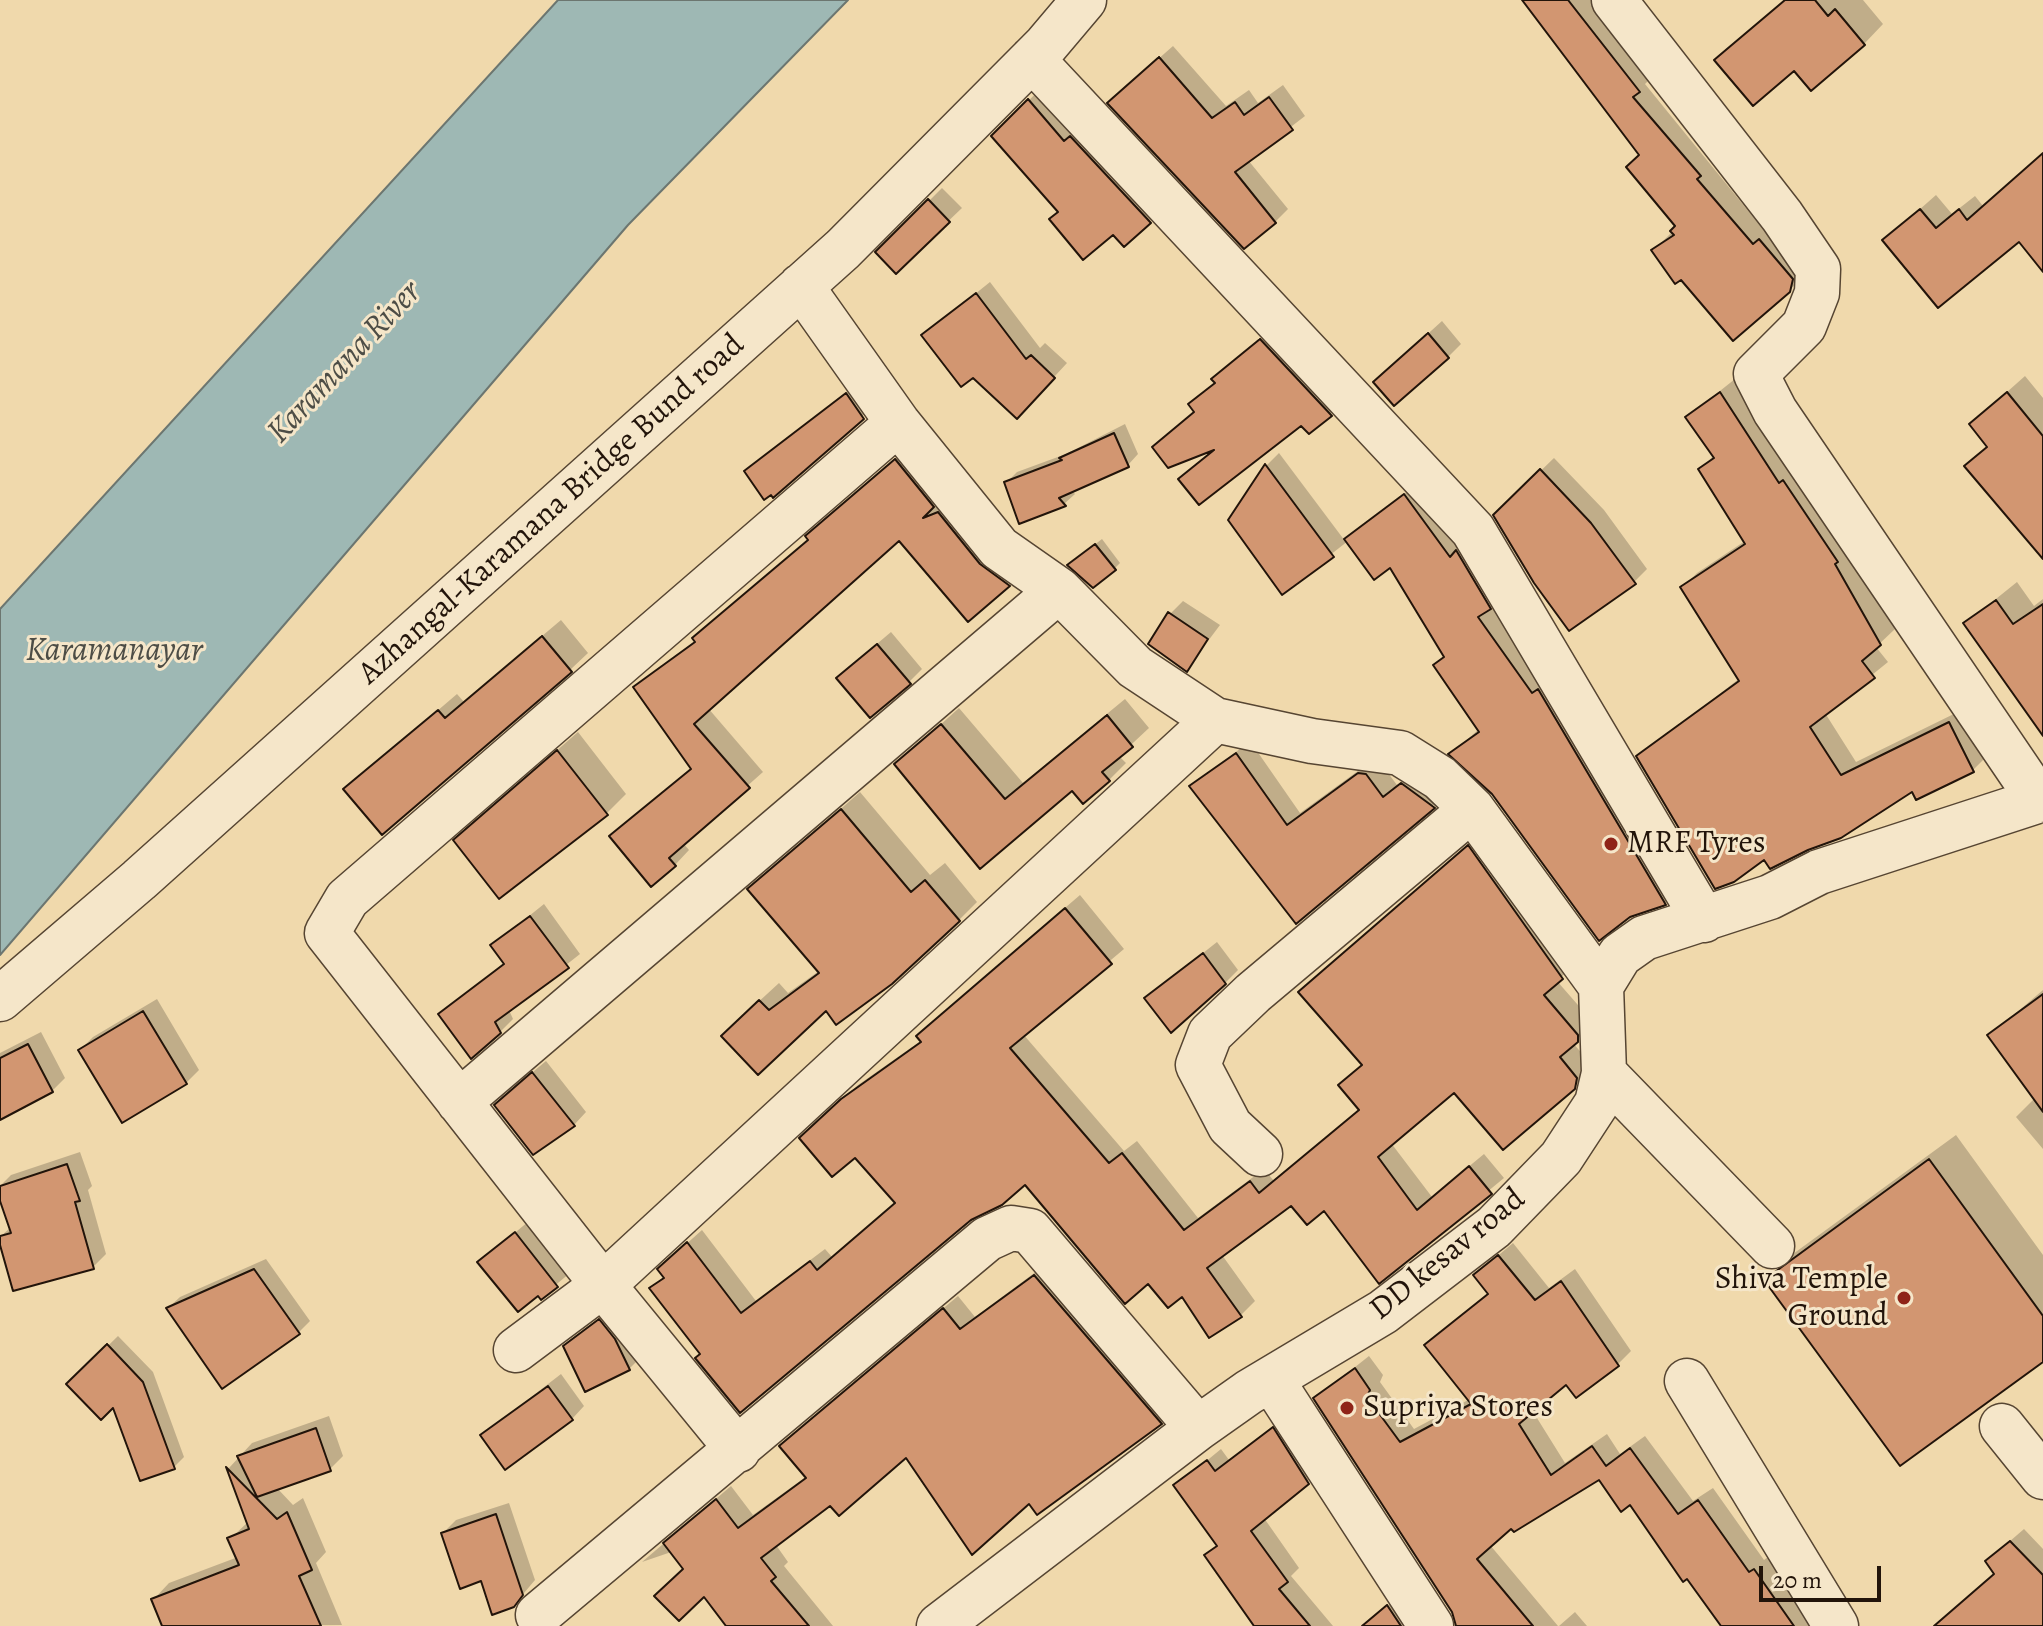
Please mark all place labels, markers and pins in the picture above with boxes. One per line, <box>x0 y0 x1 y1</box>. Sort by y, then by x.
place label: MRF Tyres <box>1627 825 1766 863</box>
marker: MRF Tyres <box>1602 835 1620 853</box>
place label: Shiva Temple Ground <box>1715 1261 1888 1336</box>
marker: Shiva Temple Ground <box>1895 1289 1913 1307</box>
place label: Supriya Stores <box>1363 1389 1553 1427</box>
marker: Supriya Stores <box>1338 1399 1356 1417</box>

